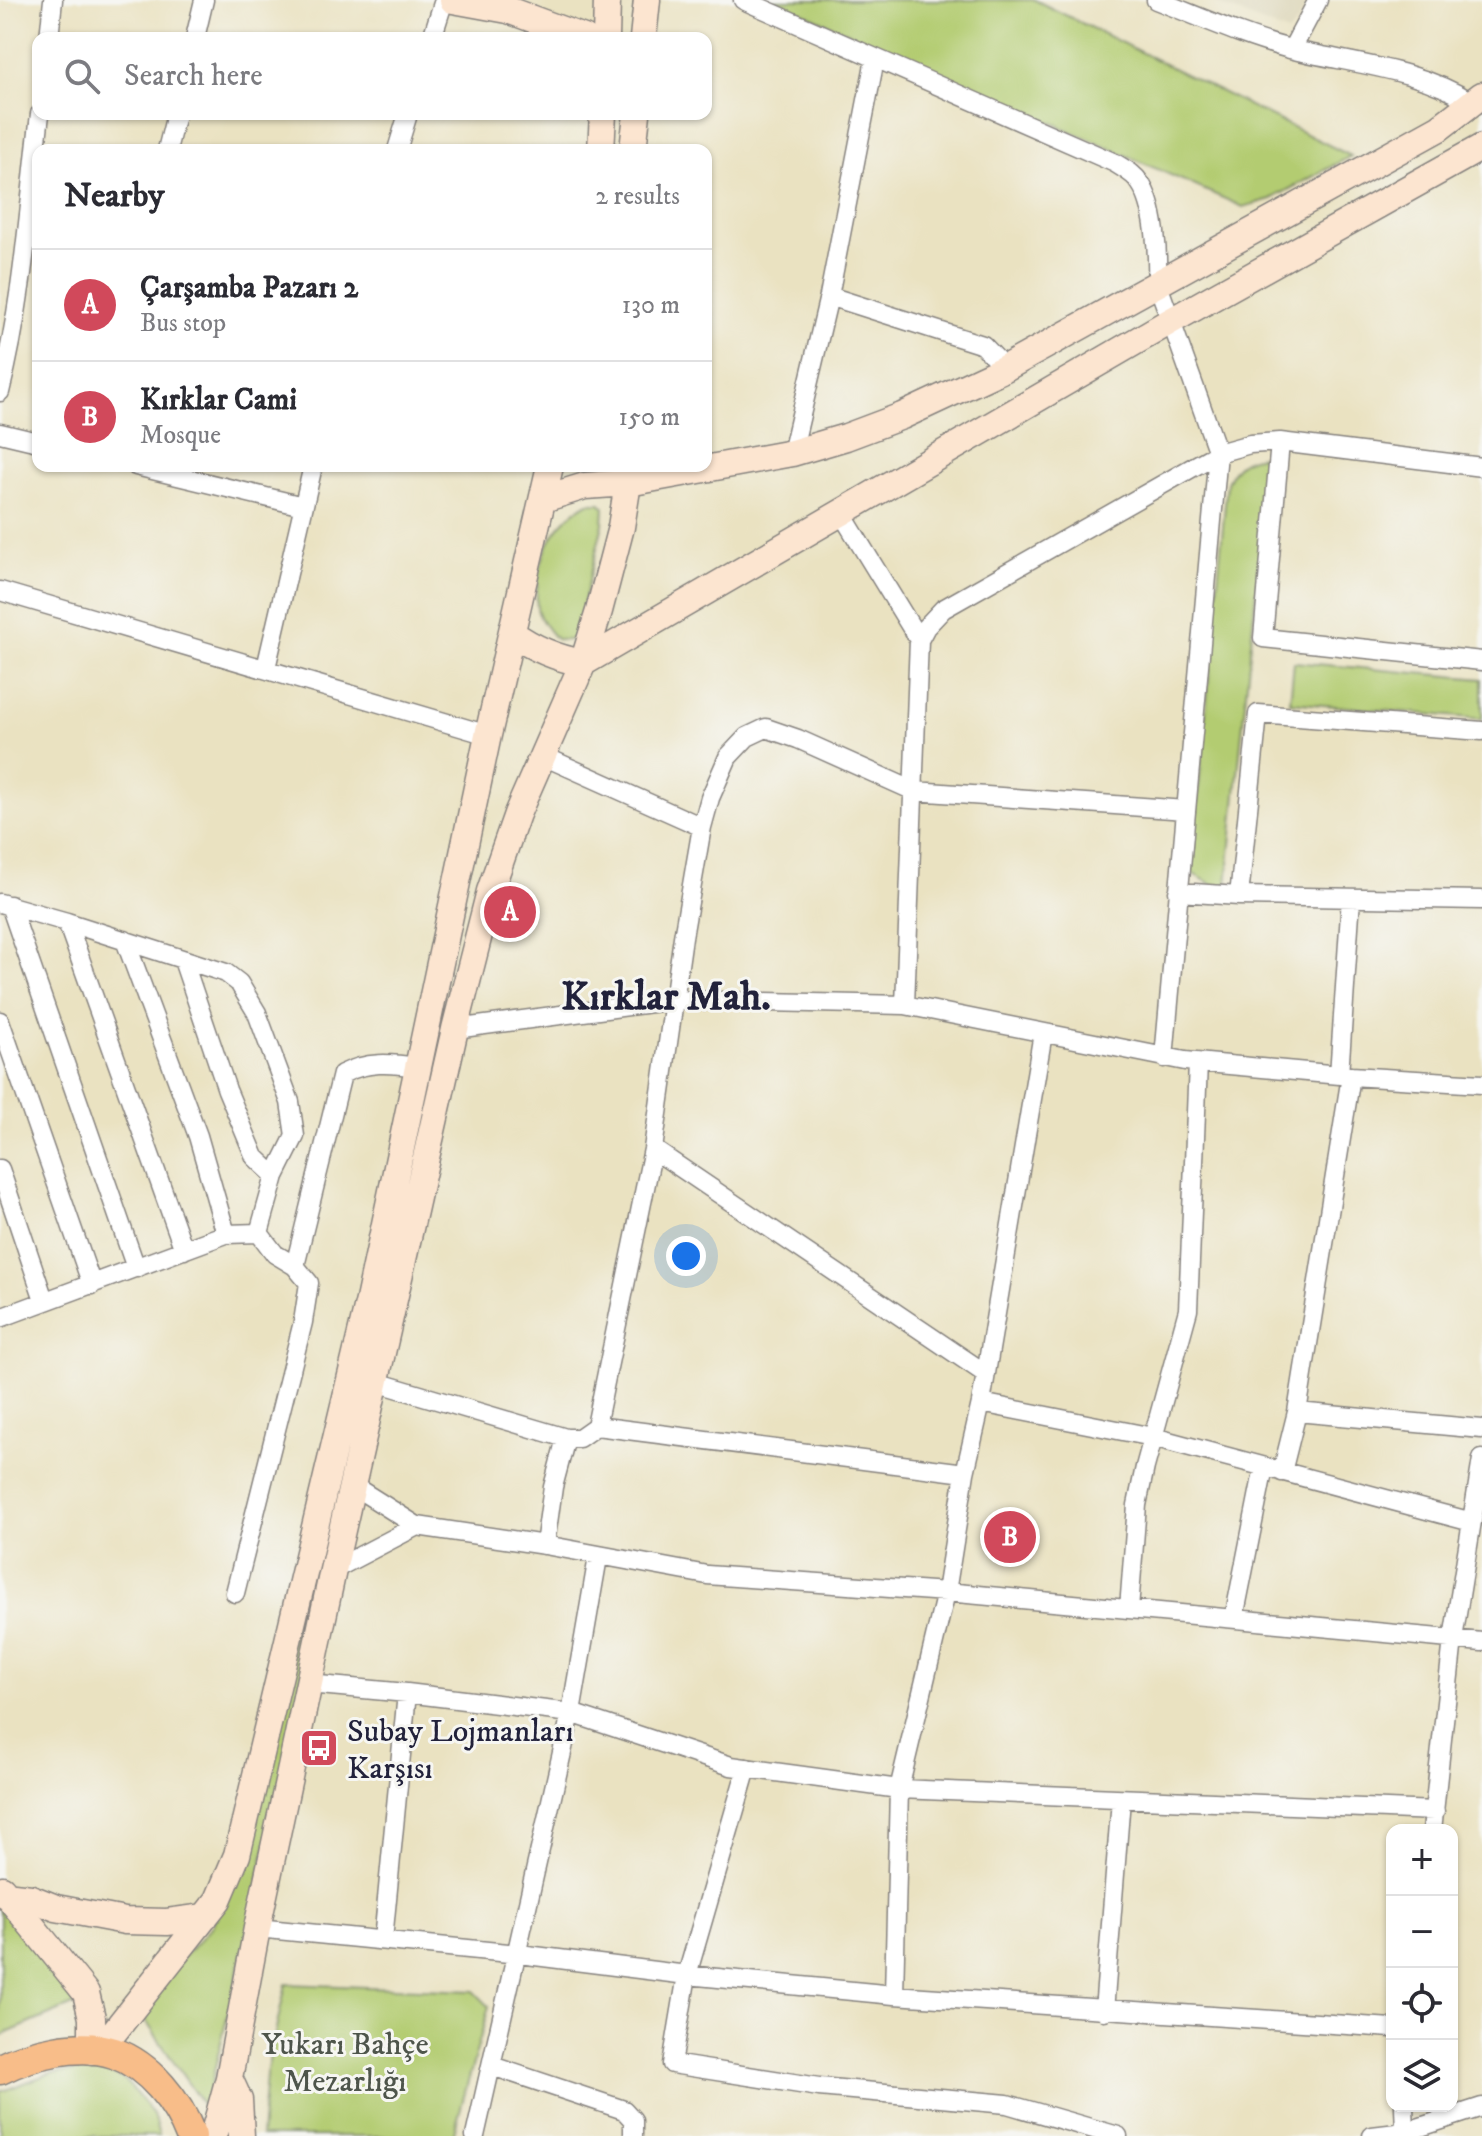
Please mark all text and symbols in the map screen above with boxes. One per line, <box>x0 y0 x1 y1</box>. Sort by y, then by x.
search box <box>32 32 712 120</box>
icon: search <box>60 54 104 98</box>
text: Search here <box>124 58 263 95</box>
text: Nearby <box>64 175 165 217</box>
text: 2 results <box>595 180 680 213</box>
text: Çarşamba Pazarı 2 <box>140 270 358 307</box>
text: A <box>82 289 98 322</box>
text: 130 m <box>622 289 680 322</box>
text: Bus stop <box>140 307 226 340</box>
text: Kırklar Cami <box>140 382 297 419</box>
text: B <box>82 401 98 434</box>
text: 150 m <box>619 401 680 434</box>
text: Mosque <box>140 419 221 452</box>
pin: A <box>484 882 536 942</box>
district label: Kırklar Mah. <box>561 973 771 1023</box>
your location <box>666 1236 706 1276</box>
pin: B <box>984 1507 1036 1567</box>
place label: Subay Lojmanları Karşısı <box>347 1712 574 1789</box>
bus stop icon: Subay Lojmanları Karşısı <box>298 1727 340 1769</box>
map controls <box>1386 1824 1458 2112</box>
button: + <box>1386 1824 1458 1896</box>
button: − <box>1386 1896 1458 1968</box>
button: locate <box>1386 1968 1458 2040</box>
park label: Yukarı Bahçe Mezarlığı <box>261 2025 429 2102</box>
button: layers <box>1386 2040 1458 2112</box>

